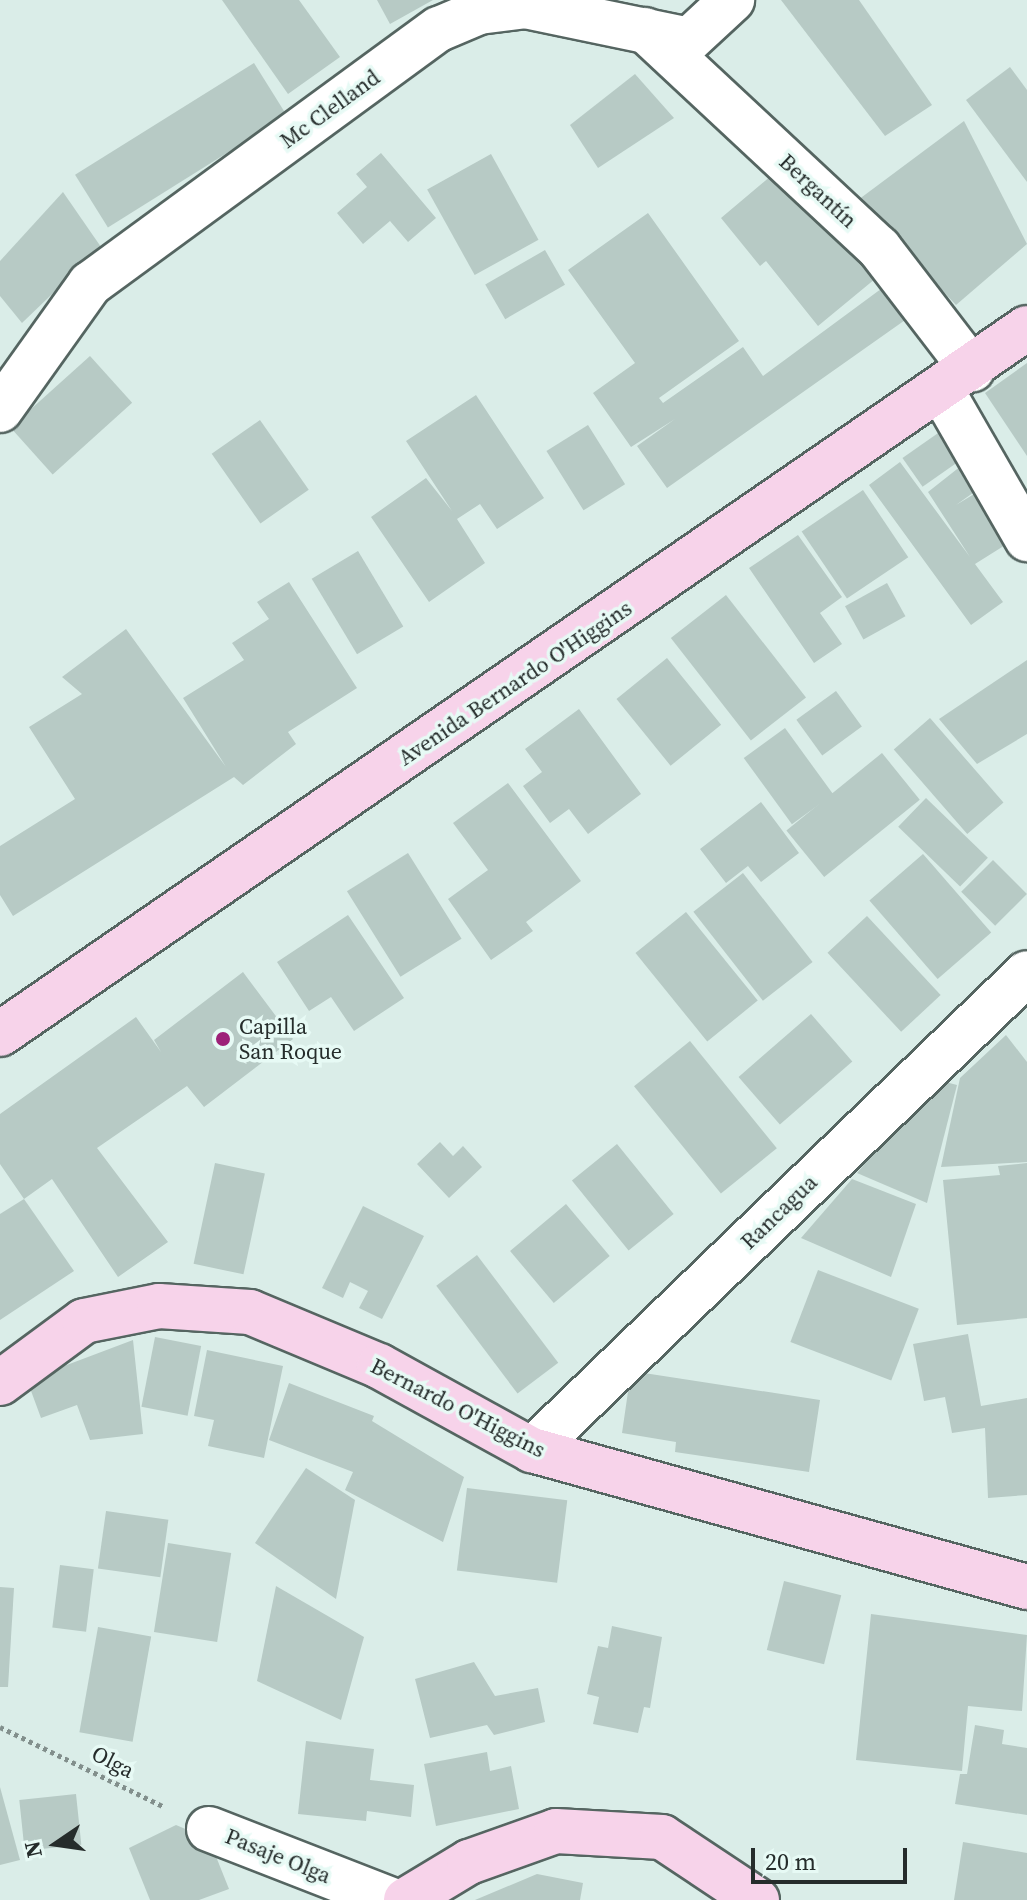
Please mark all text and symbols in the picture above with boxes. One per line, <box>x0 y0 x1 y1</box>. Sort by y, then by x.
street label: Mc Clelland <box>275 64 385 154</box>
street label: Bergantín <box>774 148 862 234</box>
street label: Avenida Bernardo O'Higgins <box>393 595 637 771</box>
place label: Capilla San Roque <box>239 1013 342 1064</box>
marker: Capilla San Roque <box>214 1030 232 1048</box>
street label: Rancagua <box>735 1169 823 1255</box>
street label: Bernardo O'Higgins <box>366 1353 550 1463</box>
street label: Olga <box>87 1740 139 1784</box>
north arrow <box>16 1804 96 1884</box>
street label: Pasaje Olga <box>221 1823 335 1889</box>
scale bar <box>755 1832 911 1882</box>
text: N <box>16 1838 49 1861</box>
text: 20 m <box>765 1845 816 1878</box>

